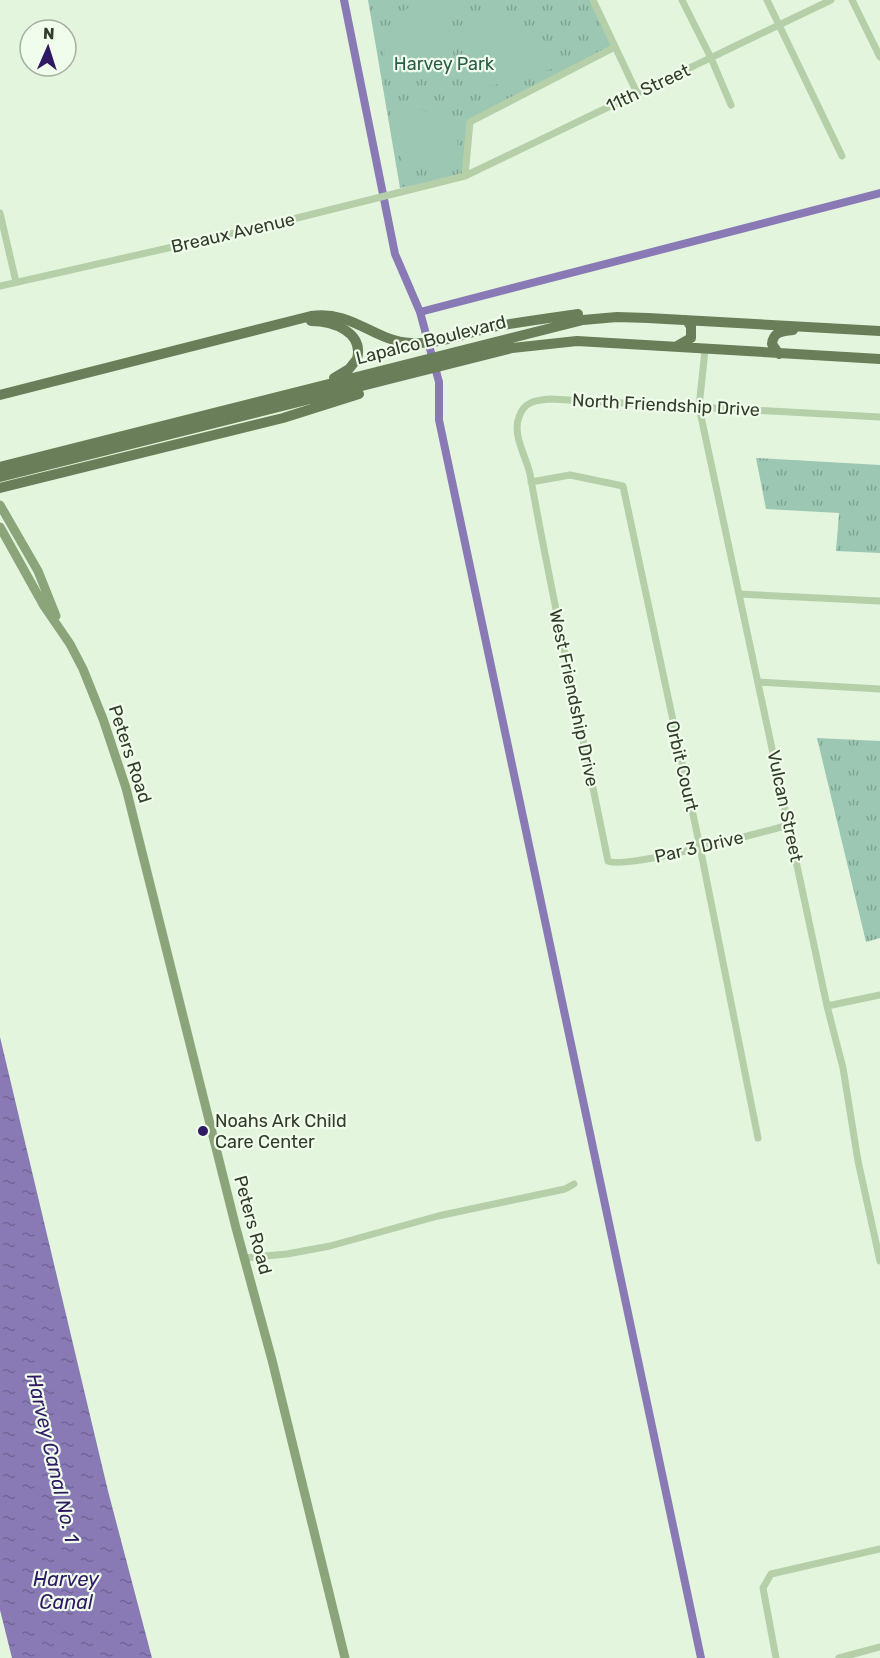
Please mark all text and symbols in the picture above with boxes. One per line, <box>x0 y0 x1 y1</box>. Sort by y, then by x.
north arrow <box>18 18 78 78</box>
text: N <box>43 24 55 43</box>
park label: Harvey Park <box>394 53 495 75</box>
street label: 11th Street <box>603 59 693 117</box>
street label: Breaux Avenue <box>169 208 297 258</box>
street label: Lapalco Boulevard <box>354 311 508 369</box>
street label: North Friendship Drive <box>571 389 761 421</box>
street label: West Friendship Drive <box>544 607 604 789</box>
street label: Peters Road <box>104 702 156 806</box>
street label: Orbit Court <box>661 718 703 814</box>
street label: Vulcan Street <box>762 748 808 864</box>
street label: Par 3 Drive <box>652 826 746 868</box>
place label: Noahs Ark Child Care Center <box>215 1110 347 1153</box>
marker: Noahs Ark Child Care Center <box>196 1124 210 1138</box>
street label: Peters Road <box>229 1173 277 1277</box>
water label: Harvey Canal No. 1 <box>22 1371 84 1546</box>
water label: Harvey Canal <box>33 1567 100 1614</box>

